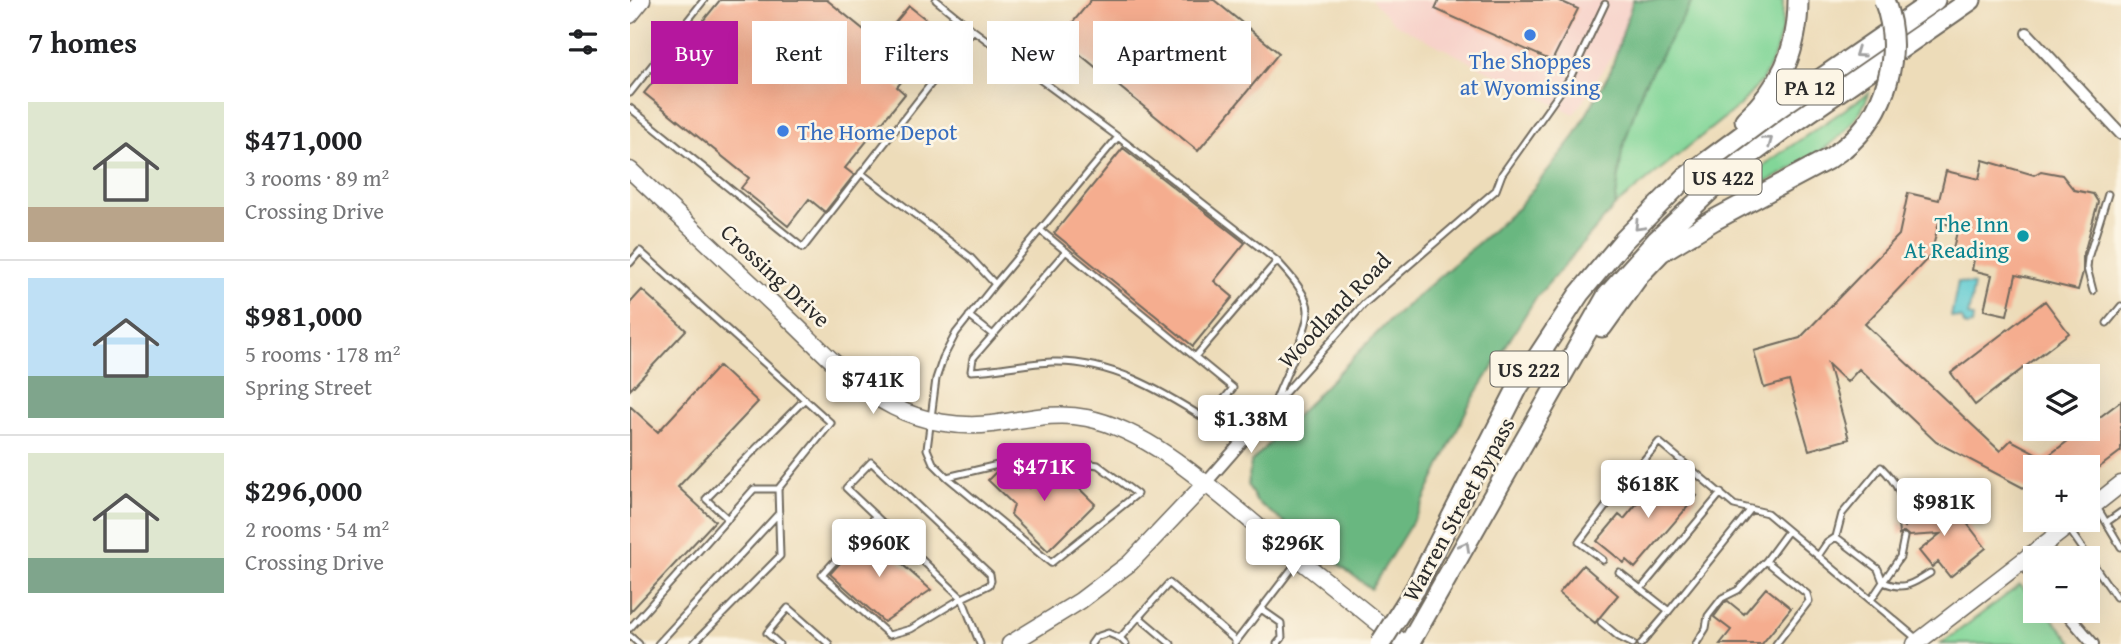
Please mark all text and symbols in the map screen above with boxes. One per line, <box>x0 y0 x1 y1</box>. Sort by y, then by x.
text: 7 homes <box>28 20 137 64</box>
chip: Buy <box>651 21 738 84</box>
chip: Rent <box>752 21 847 84</box>
chip: Filters <box>861 21 973 84</box>
chip: New <box>987 21 1079 84</box>
chip: Apartment <box>1093 21 1251 84</box>
icon: filters <box>564 23 602 61</box>
marker: The Shoppes at Wyomissing <box>1522 27 1538 43</box>
place label: The Shoppes at Wyomissing <box>1460 44 1601 103</box>
one-way arrow <box>1854 45 1867 57</box>
road number: PA 12 <box>1777 70 1843 104</box>
place label: The Home Depot <box>797 115 957 148</box>
text: $471,000 <box>245 117 362 161</box>
marker: The Home Depot <box>775 123 791 139</box>
icon: home <box>84 130 168 214</box>
one-way arrow <box>1760 137 1773 149</box>
road number: US 422 <box>1684 160 1762 194</box>
text: 3 rooms · 89 m² <box>245 161 389 194</box>
text: Crossing Drive <box>245 194 384 227</box>
place label: The Inn At Reading <box>1904 207 2010 266</box>
street label: Crossing Drive <box>714 215 838 335</box>
one-way arrow <box>1634 217 1647 230</box>
marker: The Inn At Reading <box>2015 228 2031 244</box>
street label: Woodland Road <box>1270 244 1399 375</box>
text: $981,000 <box>245 293 362 337</box>
icon: home <box>84 306 168 390</box>
text: 5 rooms · 178 m² <box>245 337 400 370</box>
road number: US 222 <box>1490 352 1567 386</box>
pin: $741K <box>824 356 922 416</box>
text: $741K <box>842 362 904 395</box>
map controls <box>2023 364 2100 623</box>
button: layers <box>2023 364 2100 441</box>
text: Spring Street <box>245 370 372 403</box>
pin: $1.38M <box>1194 396 1308 455</box>
text: $1.38M <box>1214 401 1288 434</box>
street label: Warren Street Bypass <box>1394 411 1522 607</box>
pin: $471K <box>995 444 1093 503</box>
text: $471K <box>1013 449 1075 482</box>
button: + <box>2023 455 2100 532</box>
pin: $618K <box>1599 461 1697 520</box>
text: $618K <box>1617 466 1679 499</box>
text: $296,000 <box>245 468 362 512</box>
pin: $981K <box>1895 478 1993 538</box>
icon: home <box>84 481 168 565</box>
text: $981K <box>1913 484 1975 517</box>
text: 2 rooms · 54 m² <box>245 512 389 545</box>
pin: $960K <box>830 520 928 579</box>
pin: $296K <box>1244 520 1342 579</box>
text: $960K <box>848 525 910 558</box>
text: $296K <box>1262 525 1324 558</box>
one-way arrow <box>1457 541 1470 554</box>
text: Crossing Drive <box>245 545 384 578</box>
button: − <box>2023 546 2100 623</box>

